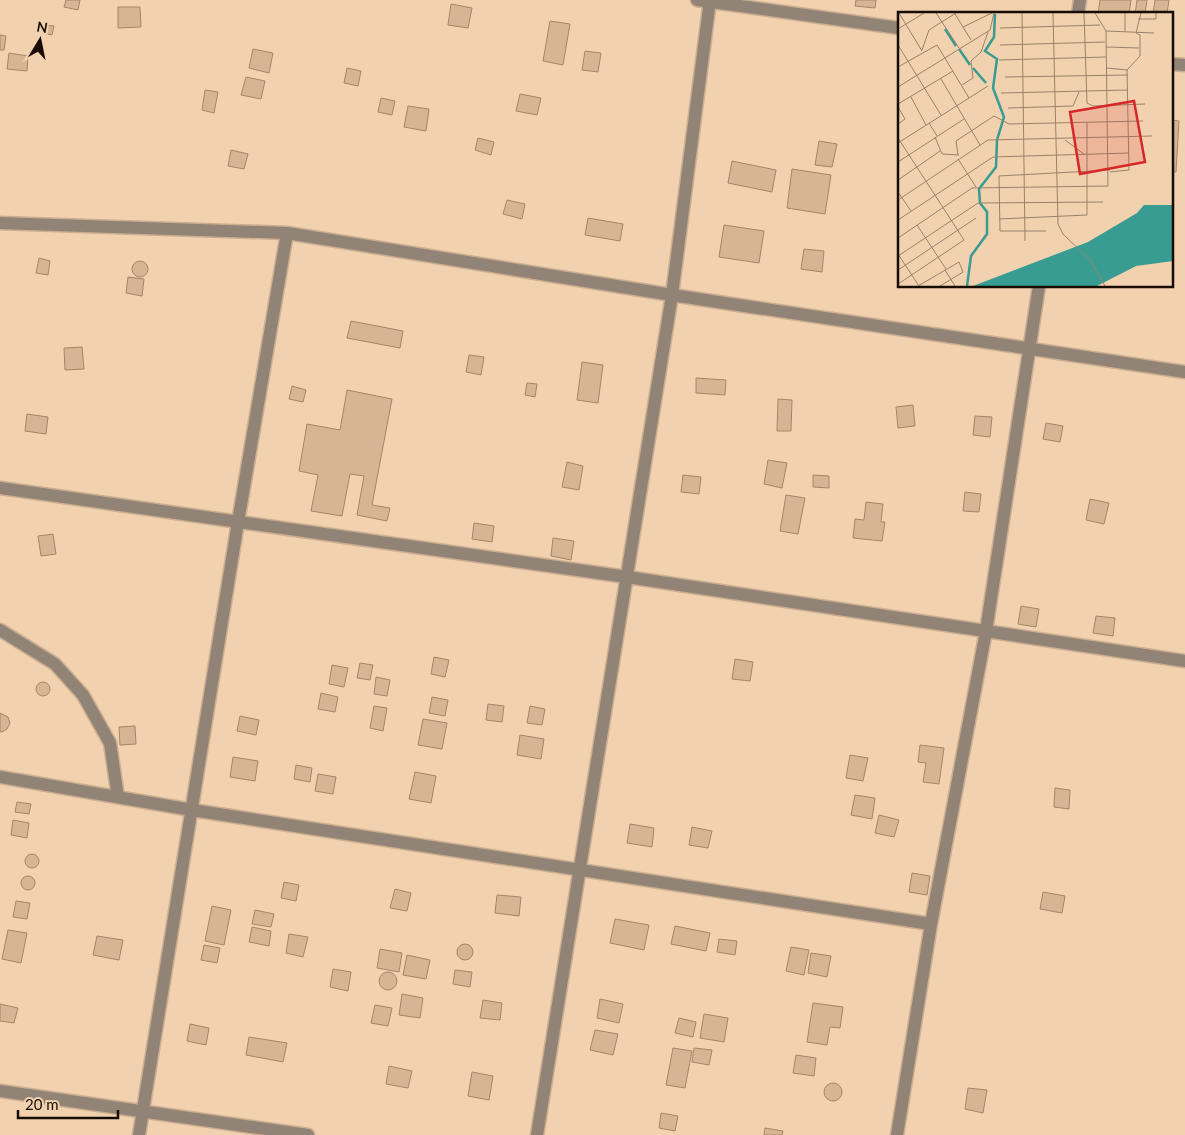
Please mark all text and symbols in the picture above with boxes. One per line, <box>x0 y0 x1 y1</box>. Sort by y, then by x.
inset map <box>898 12 1172 288</box>
north arrow <box>15 15 65 65</box>
text: N <box>36 17 49 36</box>
scale bar <box>18 1088 118 1120</box>
text: 20 m <box>25 1095 59 1113</box>

